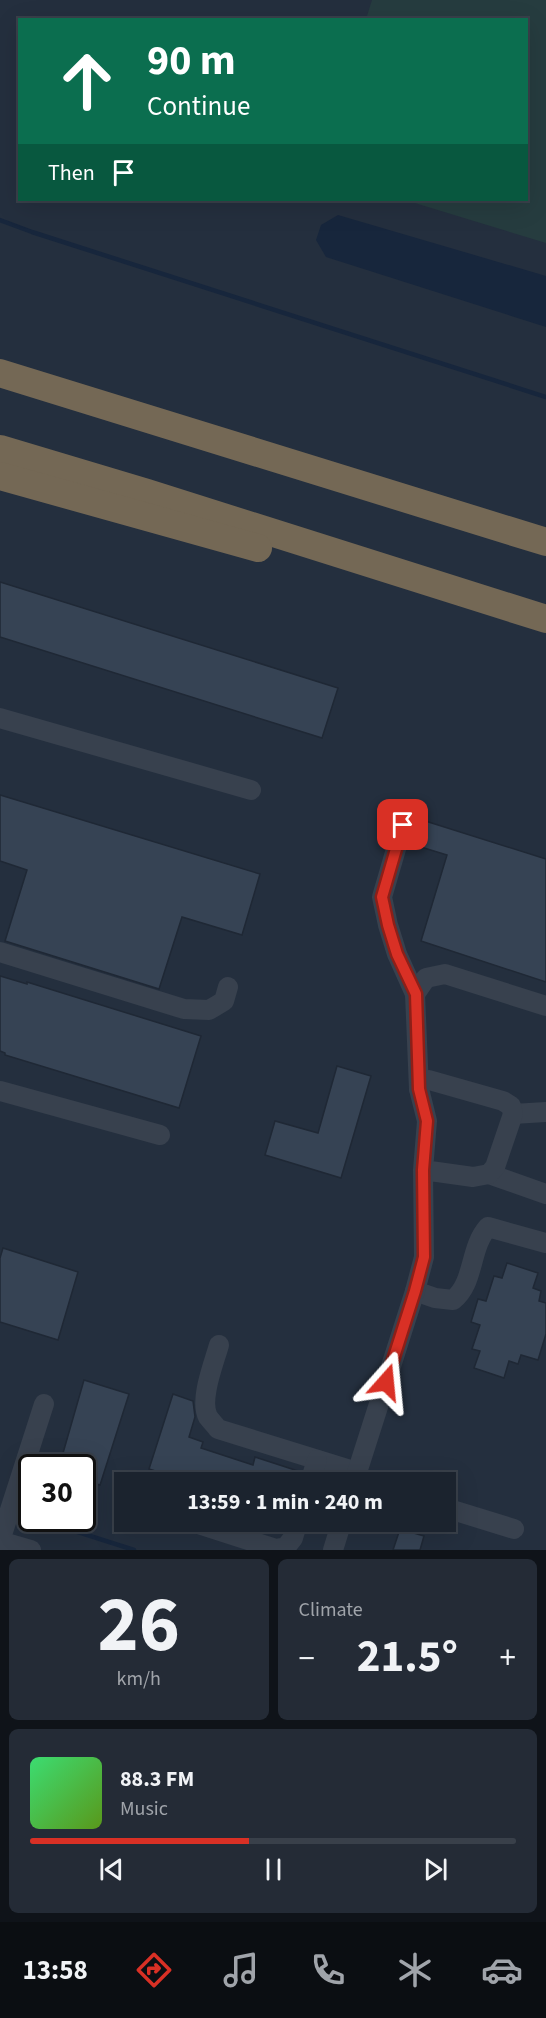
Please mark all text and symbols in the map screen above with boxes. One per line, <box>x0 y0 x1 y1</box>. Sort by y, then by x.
text: 90 m <box>147 31 236 91</box>
icon: ahead <box>48 42 126 120</box>
text: Continue <box>147 87 250 126</box>
icon: arrive <box>107 156 140 189</box>
text: Then <box>48 157 95 189</box>
pin <box>377 799 428 850</box>
icon: arrive <box>386 808 419 841</box>
position arrow <box>354 1350 418 1414</box>
speed limit sign: 30 <box>18 1454 96 1532</box>
text: 13:59 · 1 min · 240 m <box>187 1486 383 1518</box>
text: 26 <box>98 1570 180 1681</box>
text: Climate <box>299 1596 363 1624</box>
text: 21.5° <box>357 1625 458 1689</box>
text: − <box>299 1635 315 1682</box>
text: + <box>500 1635 516 1682</box>
text: km/h <box>117 1665 161 1693</box>
text: 88.3 FM <box>120 1763 194 1795</box>
text: Music <box>120 1795 168 1823</box>
icon: previous <box>95 1853 128 1886</box>
icon: pause <box>257 1853 290 1886</box>
icon: next <box>419 1853 452 1886</box>
icon: directions <box>133 1949 175 1991</box>
icon: music <box>220 1949 262 1991</box>
icon: phone <box>307 1949 349 1991</box>
icon: climate <box>394 1949 436 1991</box>
icon: car <box>481 1949 523 1991</box>
text: 13:58 <box>23 1951 88 1990</box>

